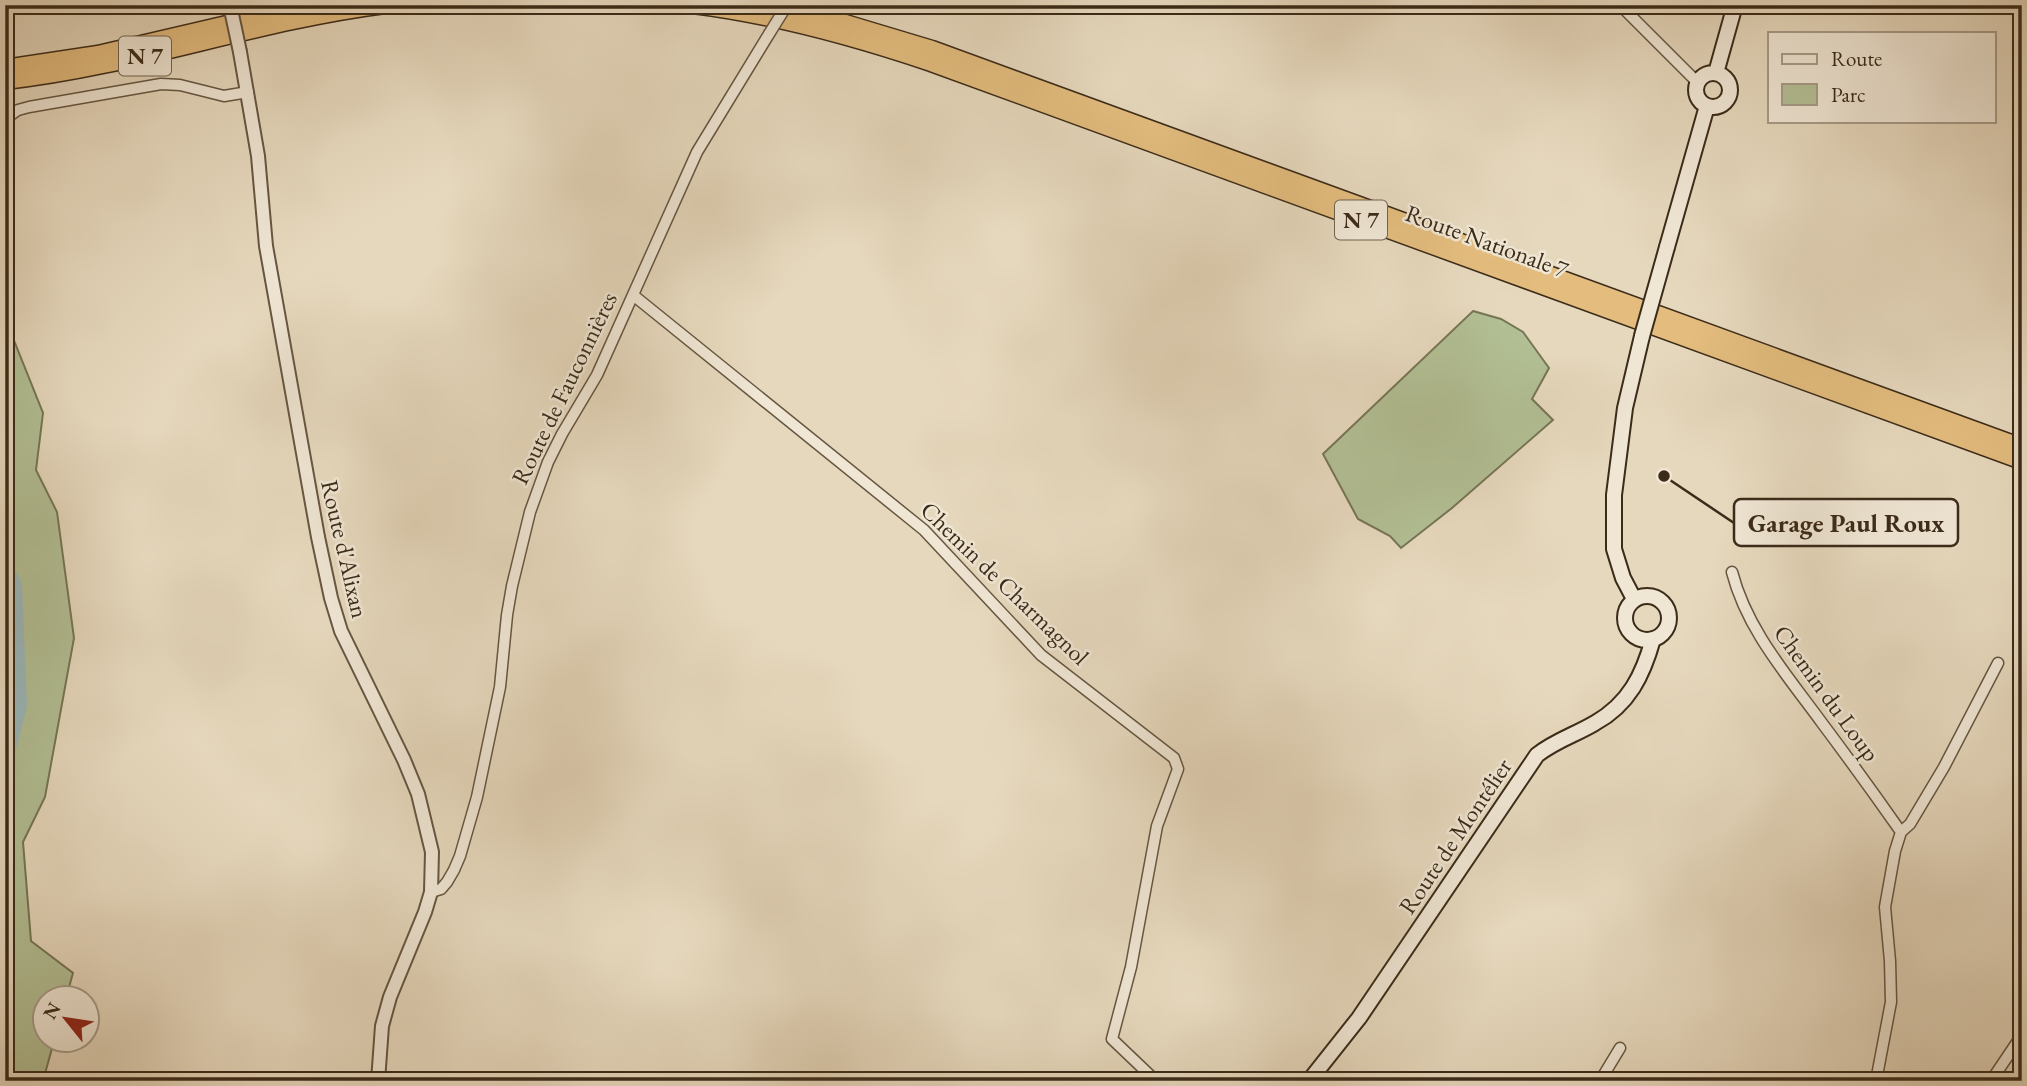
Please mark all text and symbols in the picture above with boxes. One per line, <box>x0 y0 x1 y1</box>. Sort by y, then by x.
legend <box>1768 32 1996 122</box>
road number: N 7 <box>119 36 171 76</box>
text: Route <box>1831 45 1882 72</box>
text: Parc <box>1831 81 1865 108</box>
street label: Route Nationale 7 <box>1401 197 1573 285</box>
road number: N 7 <box>1335 200 1387 240</box>
street label: Route de Fauconnières <box>504 287 624 489</box>
street label: Route d'Alixan <box>314 477 376 621</box>
street label: Chemin de Charmagnol <box>914 494 1096 672</box>
callout: Garage Paul Roux <box>1734 499 1958 546</box>
text: Garage Paul Roux <box>1748 506 1944 540</box>
street label: Chemin du Loup <box>1767 619 1887 767</box>
street label: Route de Montélier <box>1391 752 1519 920</box>
north arrow <box>32 984 102 1054</box>
text: N <box>37 997 67 1024</box>

